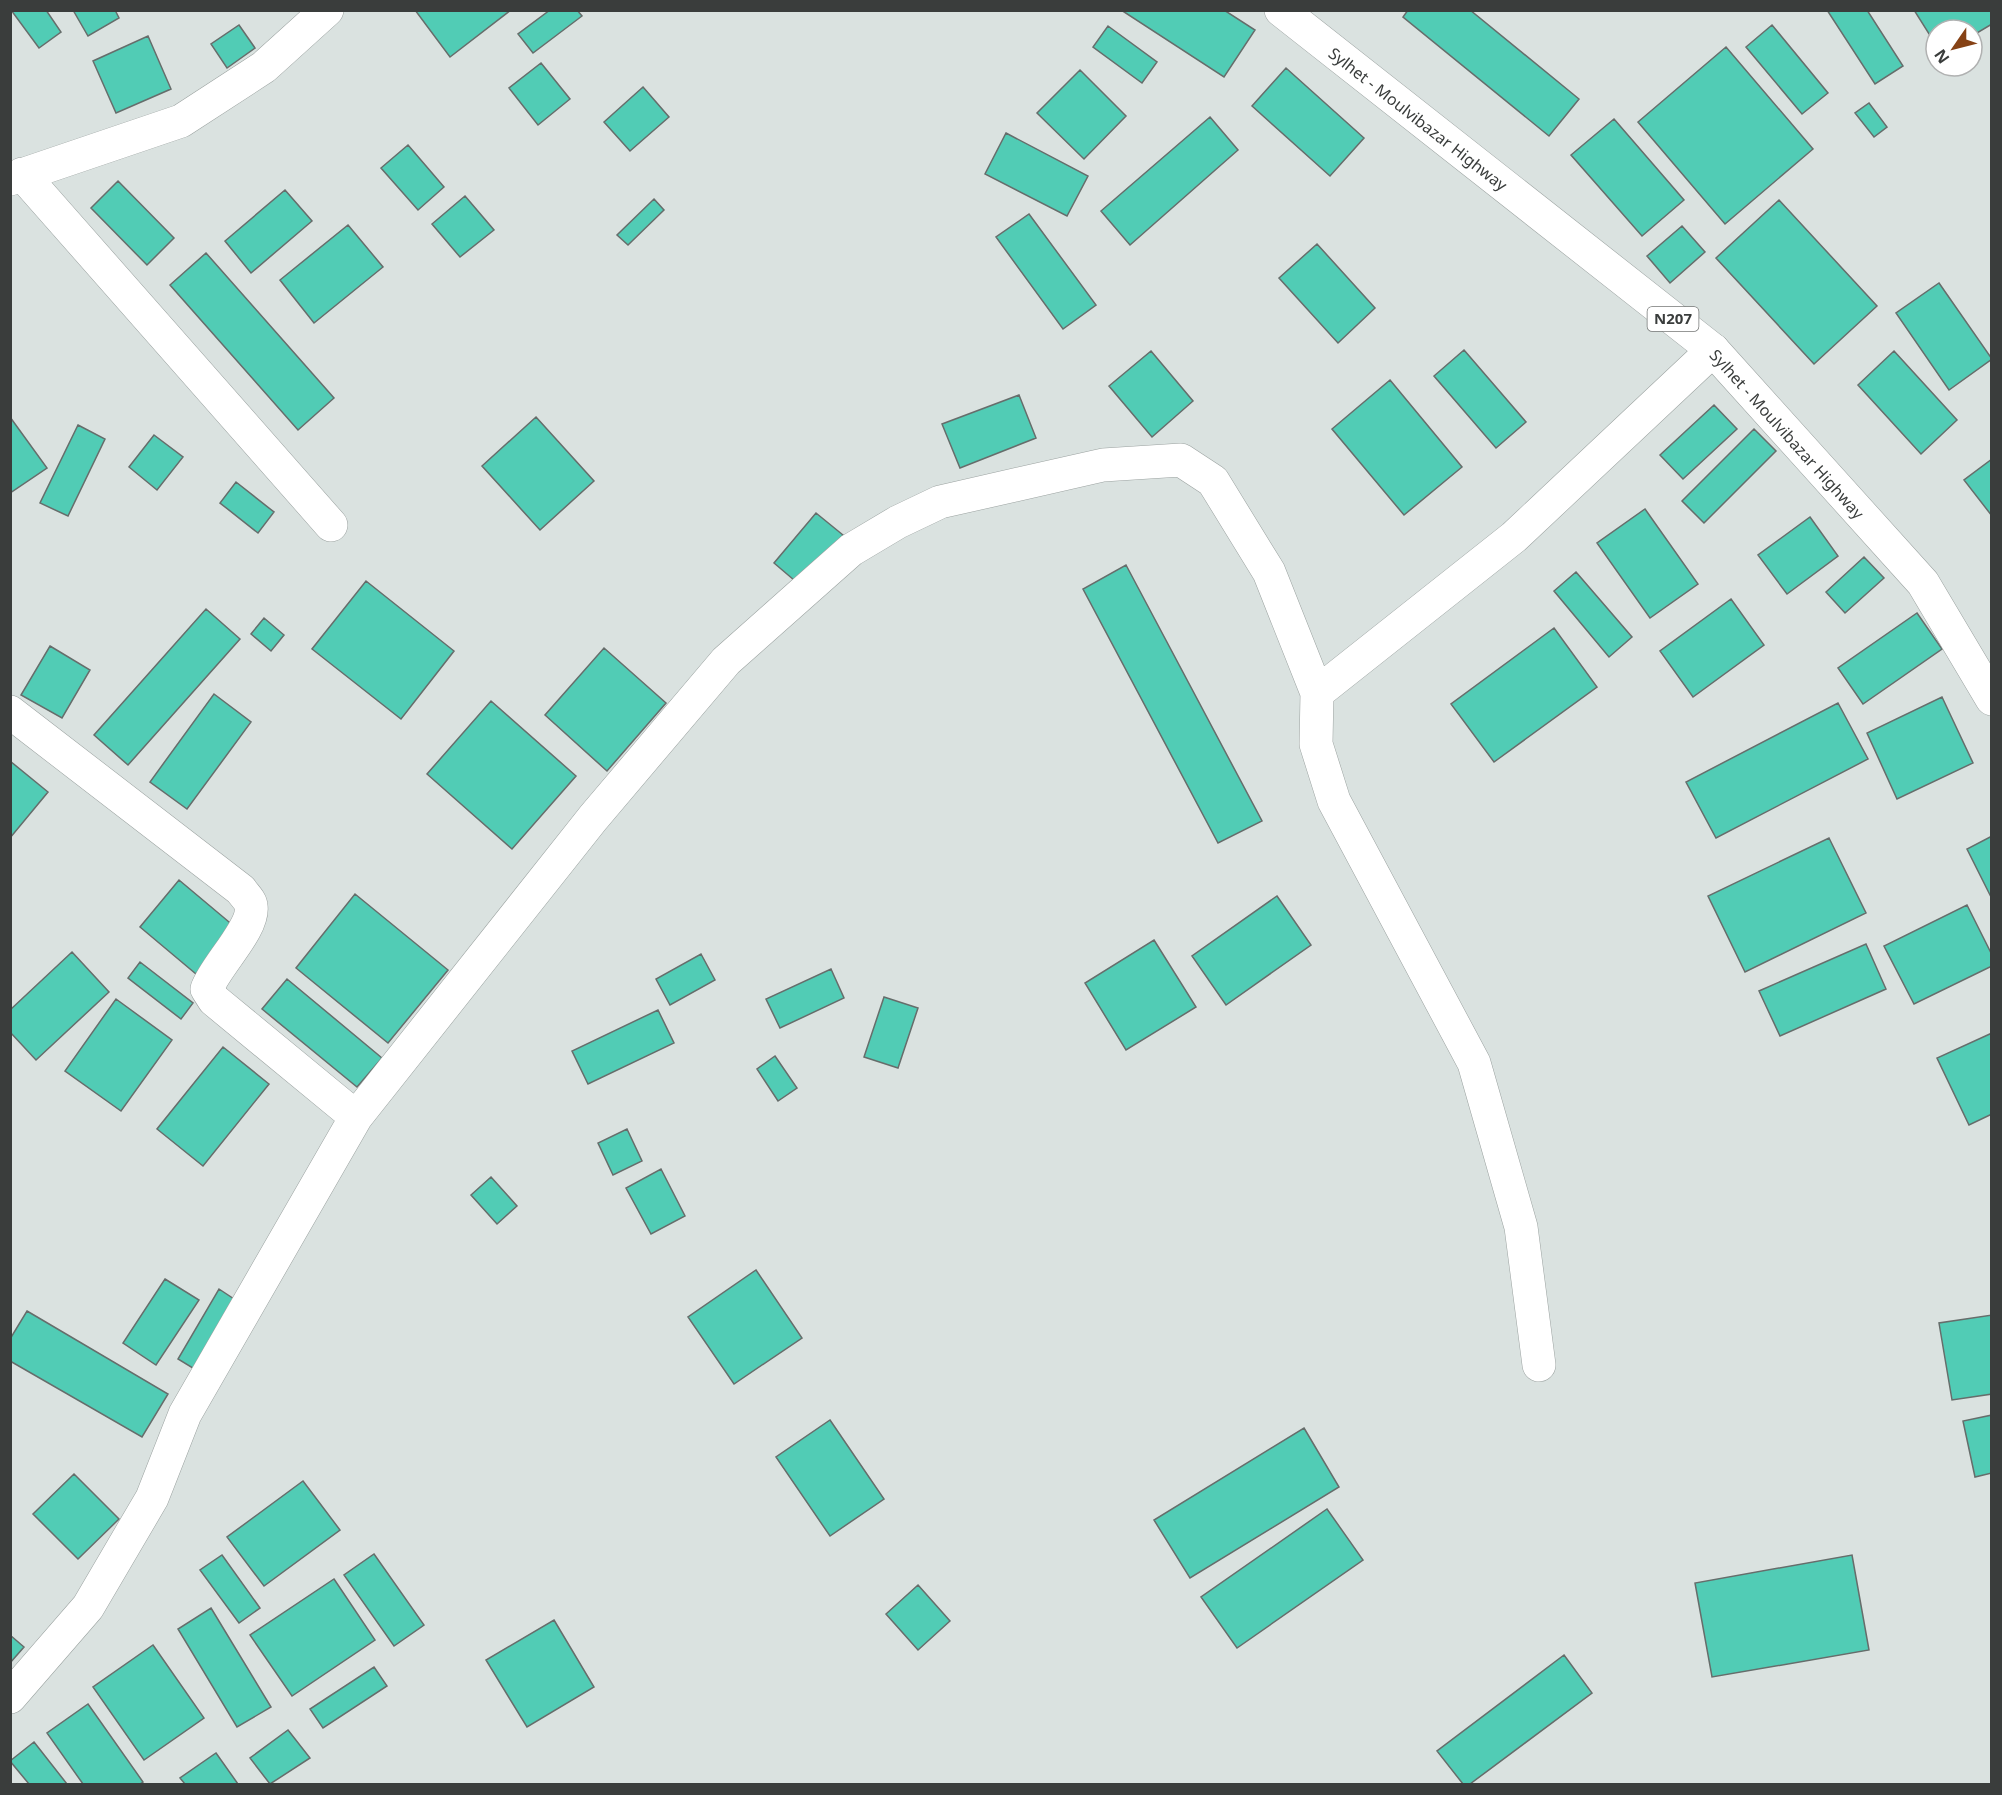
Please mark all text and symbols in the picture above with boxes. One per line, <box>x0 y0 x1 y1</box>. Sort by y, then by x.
north arrow <box>1924 18 1984 78</box>
street label: Sylhet - Moulvibazar Highway <box>1324 42 1513 196</box>
text: N <box>1929 45 1954 68</box>
road number: N207 <box>1648 307 1698 331</box>
street label: Sylhet - Moulvibazar Highway <box>1705 344 1870 524</box>

